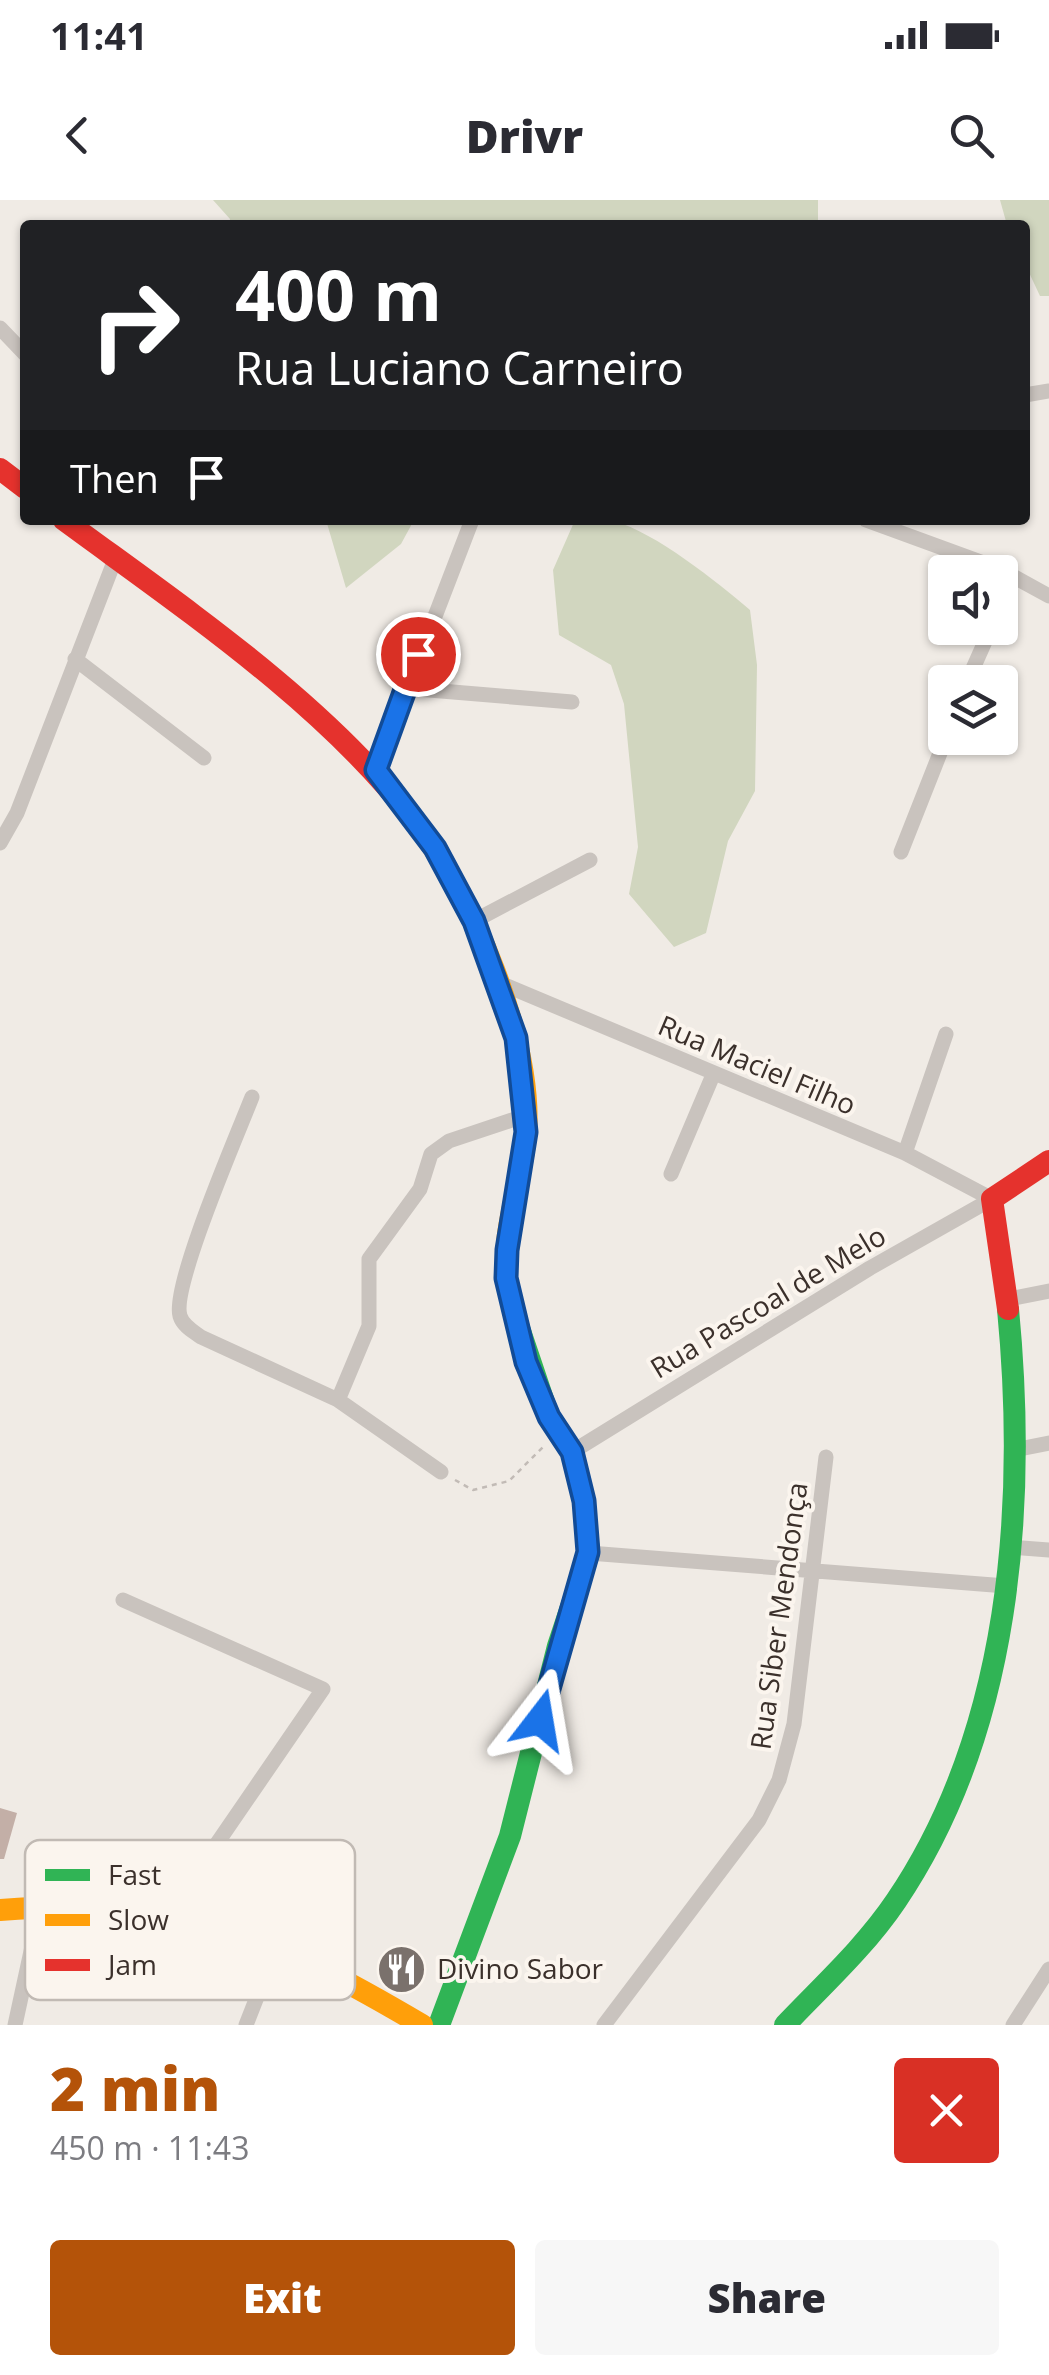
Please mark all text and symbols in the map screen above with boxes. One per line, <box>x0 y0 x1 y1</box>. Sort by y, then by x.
text: 11:41 <box>50 9 148 61</box>
text: Drivr <box>466 105 583 166</box>
icon: back <box>50 108 105 163</box>
icon: search <box>944 108 999 163</box>
text: 400 m <box>235 246 442 342</box>
icon: right <box>70 260 200 390</box>
text: Rua Luciano Carneiro <box>235 337 684 398</box>
icon: arrive <box>179 450 234 505</box>
text: Then <box>70 452 159 504</box>
map controls <box>928 555 1018 755</box>
button: sound <box>928 555 1018 645</box>
pin <box>376 612 461 697</box>
icon: arrive <box>391 627 446 682</box>
button: layers <box>928 665 1018 755</box>
street label: Rua Maciel Filho <box>653 1005 862 1123</box>
street label: Rua Pascoal de Melo <box>643 1216 892 1386</box>
street label: Rua Siber Mendonça <box>740 1480 816 1752</box>
position arrow <box>488 1668 592 1772</box>
legend <box>25 1840 355 2000</box>
text: Fast <box>108 1855 161 1893</box>
text: Slow <box>108 1900 169 1938</box>
restaurant icon: Divino Sabor <box>376 1943 428 1995</box>
text: Jam <box>105 1945 157 1983</box>
place label: Divino Sabor <box>437 1949 604 1987</box>
text: 2 min <box>50 2047 220 2129</box>
button: close <box>894 2058 999 2163</box>
text: 450 m · 11:43 <box>50 2126 249 2169</box>
button: Exit <box>50 2240 515 2355</box>
button: Share <box>535 2240 999 2355</box>

